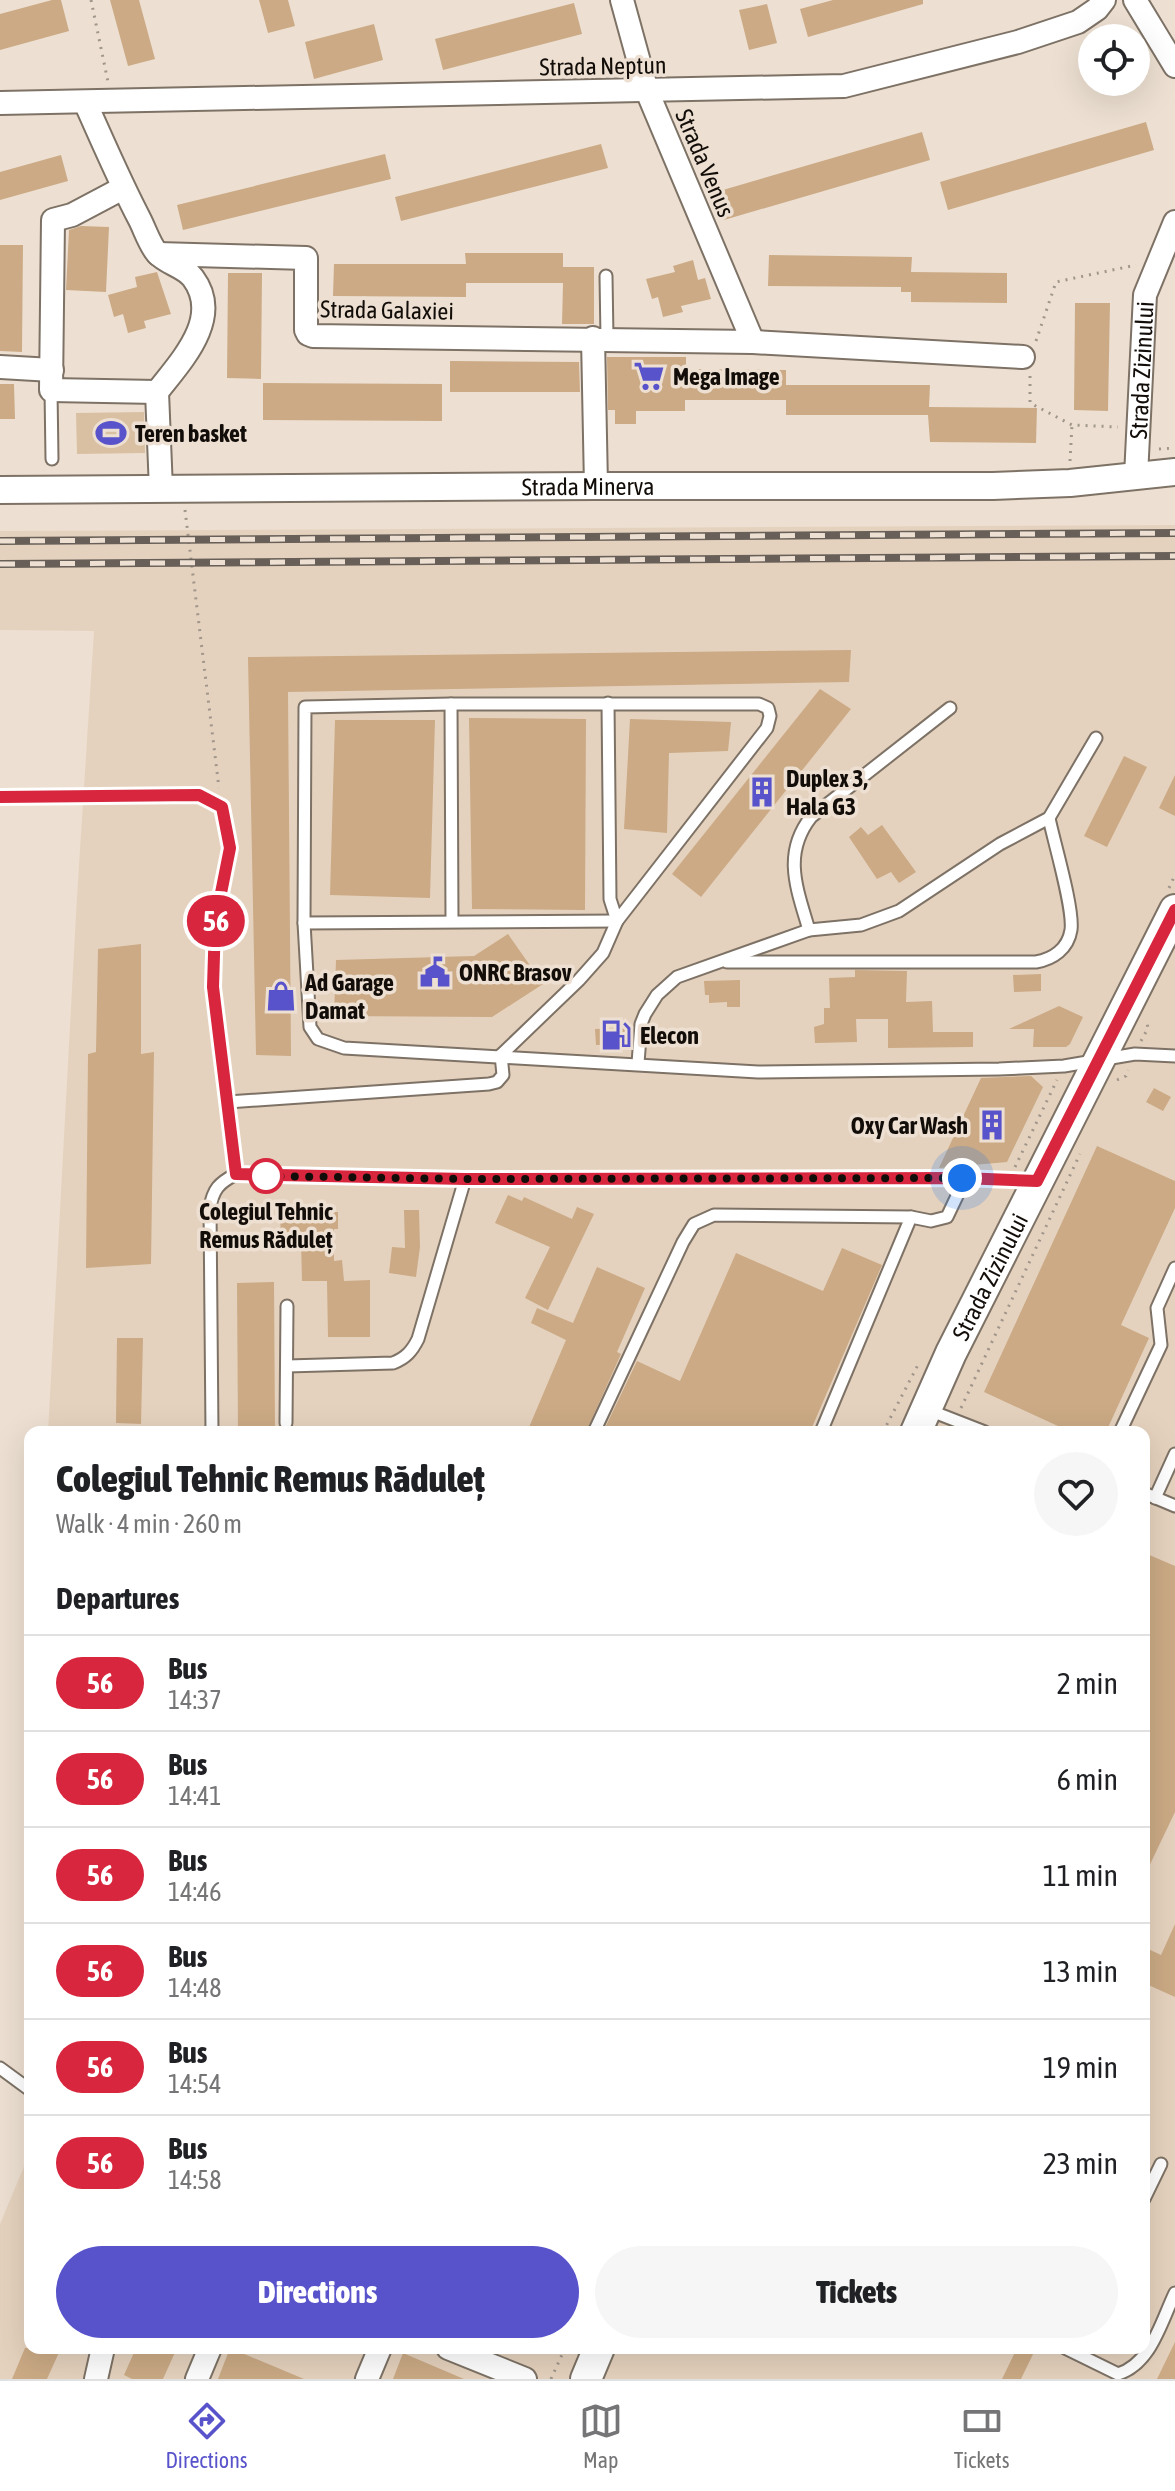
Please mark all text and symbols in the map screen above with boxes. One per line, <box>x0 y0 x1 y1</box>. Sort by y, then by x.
map controls <box>1078 24 1150 96</box>
button: locate <box>1078 24 1150 96</box>
street label: Strada Neptun <box>539 51 667 81</box>
street label: Strada Venus <box>670 105 740 221</box>
street label: Strada Galaxiei <box>320 295 454 325</box>
street label: Strada Zizinului <box>1124 301 1158 440</box>
supermarket icon: Mega Image <box>632 359 666 393</box>
place label: Mega Image <box>673 363 780 390</box>
sports icon: Teren basket <box>94 416 128 450</box>
place label: Teren basket <box>135 420 247 447</box>
street label: Strada Minerva <box>522 472 654 500</box>
place label: Duplex 3, Hala G3 <box>786 765 868 820</box>
building icon: Duplex 3, Hala G3 <box>745 775 779 809</box>
line badge: 56 <box>180 895 252 947</box>
text: 56 <box>203 905 229 937</box>
public building icon: ONRC Brasov <box>418 955 452 989</box>
place label: ONRC Brasov <box>459 959 572 986</box>
place label: Ad Garage Damat <box>304 969 394 1024</box>
shop icon: Ad Garage Damat <box>264 979 298 1013</box>
fuel station icon: Elecon <box>599 1018 633 1052</box>
place label: Elecon <box>640 1022 699 1049</box>
building icon: Oxy Car Wash <box>975 1108 1009 1142</box>
place label: Oxy Car Wash <box>851 1112 968 1139</box>
your location <box>942 1158 982 1198</box>
marker: Colegiul Tehnic Remus Răduleț <box>249 1159 283 1193</box>
place label: Colegiul Tehnic Remus Răduleț <box>199 1198 333 1254</box>
street label: Strada Zizinului <box>946 1209 1033 1344</box>
button: heart <box>1034 1452 1118 1536</box>
text: Colegiul Tehnic Remus Răduleț <box>56 1457 485 1500</box>
text: Walk · 4 min · 260 m <box>56 1509 242 1539</box>
text: Departures <box>56 1581 179 1615</box>
text: Bus <box>168 1651 207 1685</box>
text: 2 min <box>1057 1666 1118 1700</box>
text: 56 <box>87 1667 113 1699</box>
text: 14:37 <box>168 1685 222 1715</box>
text: Bus <box>168 1747 207 1781</box>
text: 6 min <box>1057 1762 1118 1796</box>
text: 56 <box>87 1763 113 1795</box>
text: 14:41 <box>168 1781 222 1811</box>
text: Bus <box>168 1843 207 1877</box>
text: 11 min <box>1043 1858 1118 1892</box>
text: 56 <box>87 1859 113 1891</box>
text: 14:46 <box>168 1877 222 1907</box>
text: Bus <box>168 1939 207 1973</box>
text: 13 min <box>1043 1954 1118 1988</box>
text: 56 <box>87 1955 113 1987</box>
text: 14:48 <box>168 1973 222 2003</box>
text: Bus <box>168 2035 207 2069</box>
text: 19 min <box>1043 2050 1118 2084</box>
text: 56 <box>87 2051 113 2083</box>
text: 14:54 <box>168 2069 222 2099</box>
text: Bus <box>168 2131 207 2165</box>
text: 23 min <box>1043 2146 1118 2180</box>
text: 56 <box>87 2147 113 2179</box>
text: 14:58 <box>168 2165 222 2195</box>
button: Directions <box>56 2246 579 2338</box>
button: Tickets <box>595 2246 1118 2338</box>
tab: Directions <box>166 2399 248 2473</box>
tab: Map <box>579 2399 623 2473</box>
tab: Tickets <box>954 2399 1009 2473</box>

